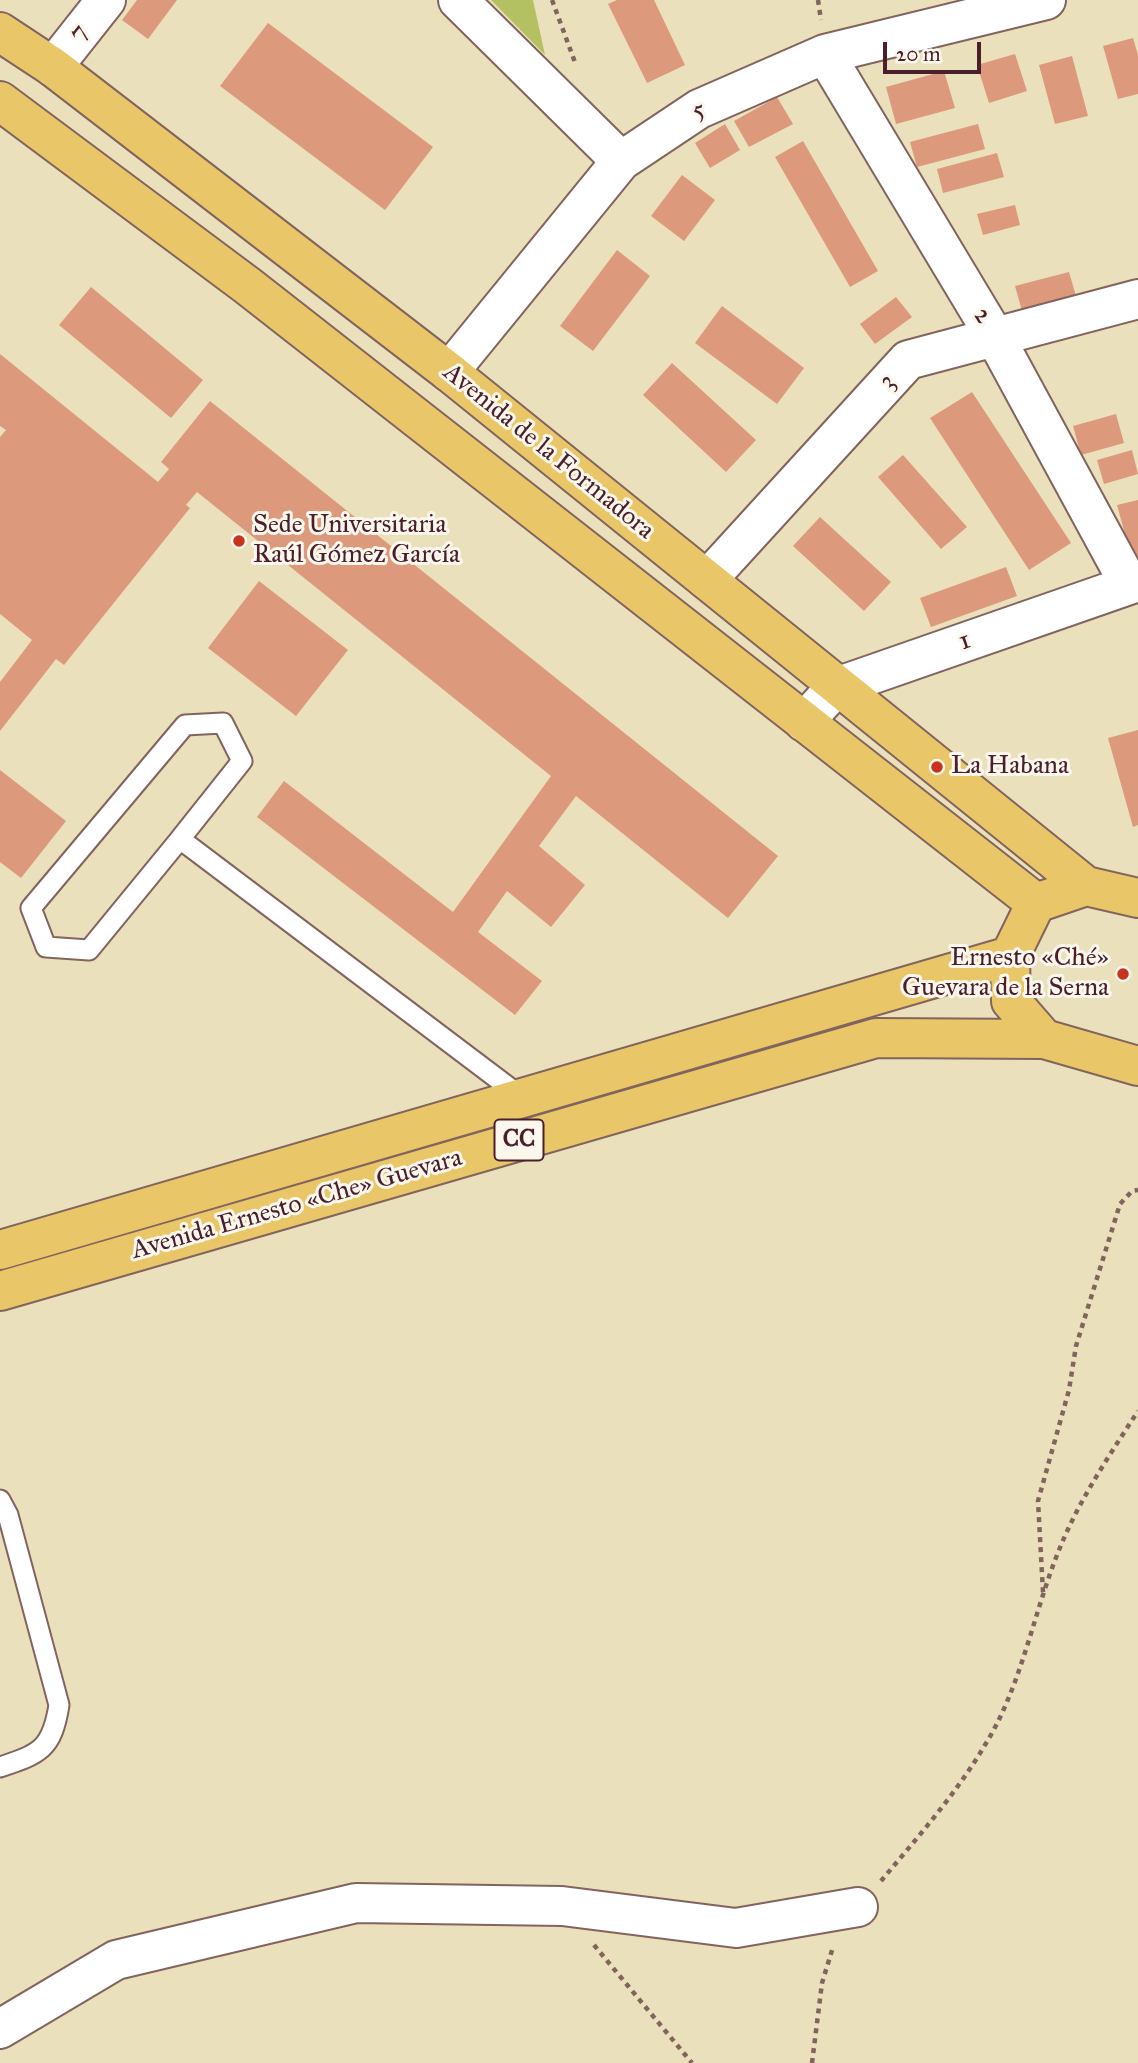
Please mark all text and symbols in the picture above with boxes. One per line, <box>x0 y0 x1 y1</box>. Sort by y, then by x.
street label: 7 <box>63 18 95 48</box>
scale bar <box>886 28 984 72</box>
text: 20 m <box>896 41 941 67</box>
street label: 5 <box>686 94 712 128</box>
street label: 2 <box>965 302 999 330</box>
street label: Avenida de la Formadora <box>436 357 660 547</box>
street label: 3 <box>873 368 903 396</box>
place label: Sede Universitaria Raúl Gómez García <box>253 510 460 572</box>
marker: Sede Universitaria Raúl Gómez García <box>231 533 247 549</box>
street label: 1 <box>955 626 975 658</box>
place label: La Habana <box>951 751 1069 783</box>
marker: La Habana <box>929 759 945 775</box>
place label: Ernesto «Ché» Guevara de la Serna <box>902 943 1109 1004</box>
marker: Ernesto «Ché» Guevara de la Serna <box>1115 966 1131 982</box>
road number: CC <box>494 1120 544 1160</box>
street label: Avenida Ernesto «Che» Guevara <box>128 1143 466 1267</box>

